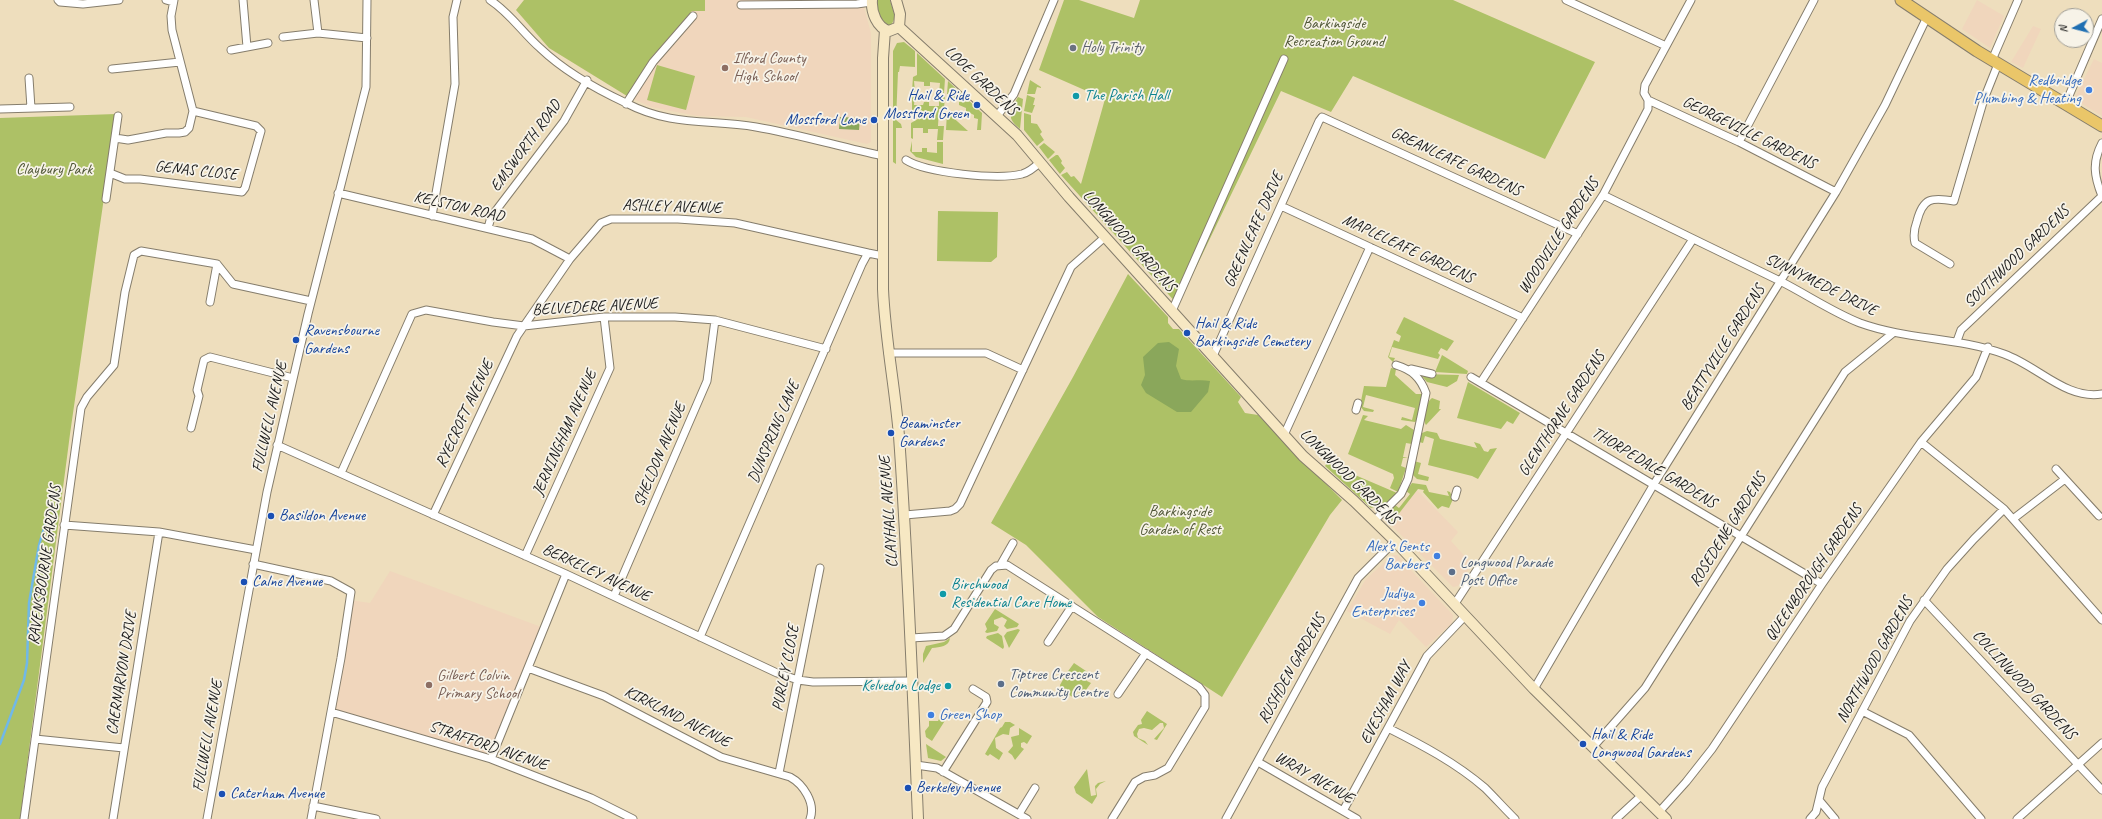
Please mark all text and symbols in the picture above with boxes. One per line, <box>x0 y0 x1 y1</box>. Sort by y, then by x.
north arrow <box>2054 8 2094 48</box>
park label: Barkingside Recreation Ground <box>1284 14 1384 52</box>
text: N <box>2056 25 2070 34</box>
place label: Holy Trinity <box>1081 38 1144 58</box>
street label: LOOE GARDENS <box>940 42 1022 120</box>
marker: Holy Trinity <box>1068 43 1078 53</box>
place label: Ilford County High School <box>733 49 806 87</box>
marker: Ilford County High School <box>720 63 730 73</box>
place label: Redbridge Plumbing & Heating <box>1974 71 2081 109</box>
marker: Redbridge Plumbing & Heating <box>2084 85 2094 95</box>
place label: Hail & Ride Mossford Green <box>884 86 969 124</box>
place label: The Parish Hall <box>1084 86 1169 106</box>
marker: The Parish Hall <box>1071 91 1081 101</box>
street label: GEORGEVILLE GARDENS <box>1679 92 1819 174</box>
street label: EMSWORTH ROAD <box>486 97 566 195</box>
marker: Hail & Ride Mossford Green <box>972 100 982 110</box>
place label: Mossford Lane <box>785 110 866 130</box>
marker: Mossford Lane <box>869 115 879 125</box>
street label: GREANLEAFE GARDENS <box>1388 123 1524 201</box>
street label: GENAS CLOSE <box>154 157 238 185</box>
park label: Claybury Park <box>16 160 92 180</box>
street label: GREENLEAFE DRIVE <box>1220 169 1288 291</box>
street label: WOODVILLE GARDENS <box>1514 175 1604 297</box>
street label: LONGWOOD GARDENS <box>1078 186 1180 296</box>
street label: KELSTON ROAD <box>412 187 506 227</box>
street label: ASHLEY AVENUE <box>622 196 722 218</box>
street label: SOUTHWOOD GARDENS <box>1960 202 2074 312</box>
street label: MAPLELEAFE GARDENS <box>1339 210 1477 288</box>
street label: SUNNYMEDE DRIVE <box>1762 250 1880 320</box>
street label: BEATTYVILLE GARDENS <box>1677 282 1769 414</box>
street label: BELVEDERE AVENUE <box>532 294 658 320</box>
place label: Hail & Ride Barkingside Cemetery <box>1195 314 1310 352</box>
place label: Ravensbourne Gardens <box>304 321 379 359</box>
marker: Hail & Ride Barkingside Cemetery <box>1182 328 1192 338</box>
marker: Ravensbourne Gardens <box>291 335 301 345</box>
street label: GLENTHORNE GARDENS <box>1515 348 1609 480</box>
street label: RYECROFT AVENUE <box>432 357 498 471</box>
street label: FULLWELL AVENUE <box>248 360 292 474</box>
street label: JERNINGHAM AVENUE <box>529 367 601 499</box>
street label: DUNSPRING LANE <box>744 378 804 486</box>
street label: SHELDON AVENUE <box>630 400 690 510</box>
place label: Beaminster Gardens <box>899 414 960 452</box>
street label: THORPEDALE GARDENS <box>1588 423 1720 513</box>
street label: LONGWOOD GARDENS <box>1295 425 1403 529</box>
marker: Beaminster Gardens <box>886 428 896 438</box>
street label: CLAYHALL AVENUE <box>876 456 902 568</box>
street label: ROSEDENE GARDENS <box>1685 470 1771 590</box>
street label: RAVENSBOURNE GARDENS <box>24 484 66 646</box>
street label: QUEENBOROUGH GARDENS <box>1761 501 1867 645</box>
park label: Barkingside Garden of Rest <box>1139 502 1221 540</box>
place label: Basildon Avenue <box>279 506 365 526</box>
marker: Basildon Avenue <box>266 511 276 521</box>
place label: Alex's Gents Barbers <box>1365 537 1429 575</box>
street label: BERKELEY AVENUE <box>539 540 653 606</box>
marker: Alex's Gents Barbers <box>1432 551 1442 561</box>
place label: Longwood Parade Post Office <box>1460 553 1553 591</box>
marker: Longwood Parade Post Office <box>1447 567 1457 577</box>
place label: Calne Avenue <box>252 572 322 592</box>
place label: Birchwood Residential Care Home <box>951 575 1071 613</box>
marker: Calne Avenue <box>239 577 249 587</box>
place label: Judiya Enterprises <box>1351 584 1414 622</box>
marker: Birchwood Residential Care Home <box>938 589 948 599</box>
street label: NORTHWOOD GARDENS <box>1833 594 1917 726</box>
marker: Judiya Enterprises <box>1417 598 1427 608</box>
street label: CAERNARVON DRIVE <box>103 610 141 736</box>
street label: RUSHDEN GARDENS <box>1254 611 1330 727</box>
street label: PURLEY CLOSE <box>768 623 804 713</box>
street label: COLLINWOOD GARDENS <box>1968 626 2080 744</box>
street label: EVESHAM WAY <box>1356 658 1416 748</box>
place label: Tiptree Crescent Community Centre <box>1009 665 1108 703</box>
place label: Gilbert Colvin Primary School <box>437 666 519 704</box>
place label: Kelvedon Lodge <box>861 676 940 696</box>
street label: FULLWELL AVENUE <box>189 679 227 793</box>
marker: Tiptree Crescent Community Centre <box>996 679 1006 689</box>
marker: Gilbert Colvin Primary School <box>424 680 434 690</box>
marker: Kelvedon Lodge <box>943 681 953 691</box>
street label: KIRKLAND AVENUE <box>621 682 733 752</box>
place label: Green Shop <box>939 705 1001 725</box>
marker: Green Shop <box>926 710 936 720</box>
street label: STRAFFORD AVENUE <box>426 717 550 775</box>
place label: Hail & Ride Longwood Gardens <box>1591 725 1691 763</box>
marker: Hail & Ride Longwood Gardens <box>1578 739 1588 749</box>
street label: WRAY AVENUE <box>1271 748 1357 808</box>
place label: Berkeley Avenue <box>916 778 1000 798</box>
marker: Berkeley Avenue <box>903 783 913 793</box>
place label: Caterham Avenue <box>230 784 324 804</box>
marker: Caterham Avenue <box>217 789 227 799</box>

